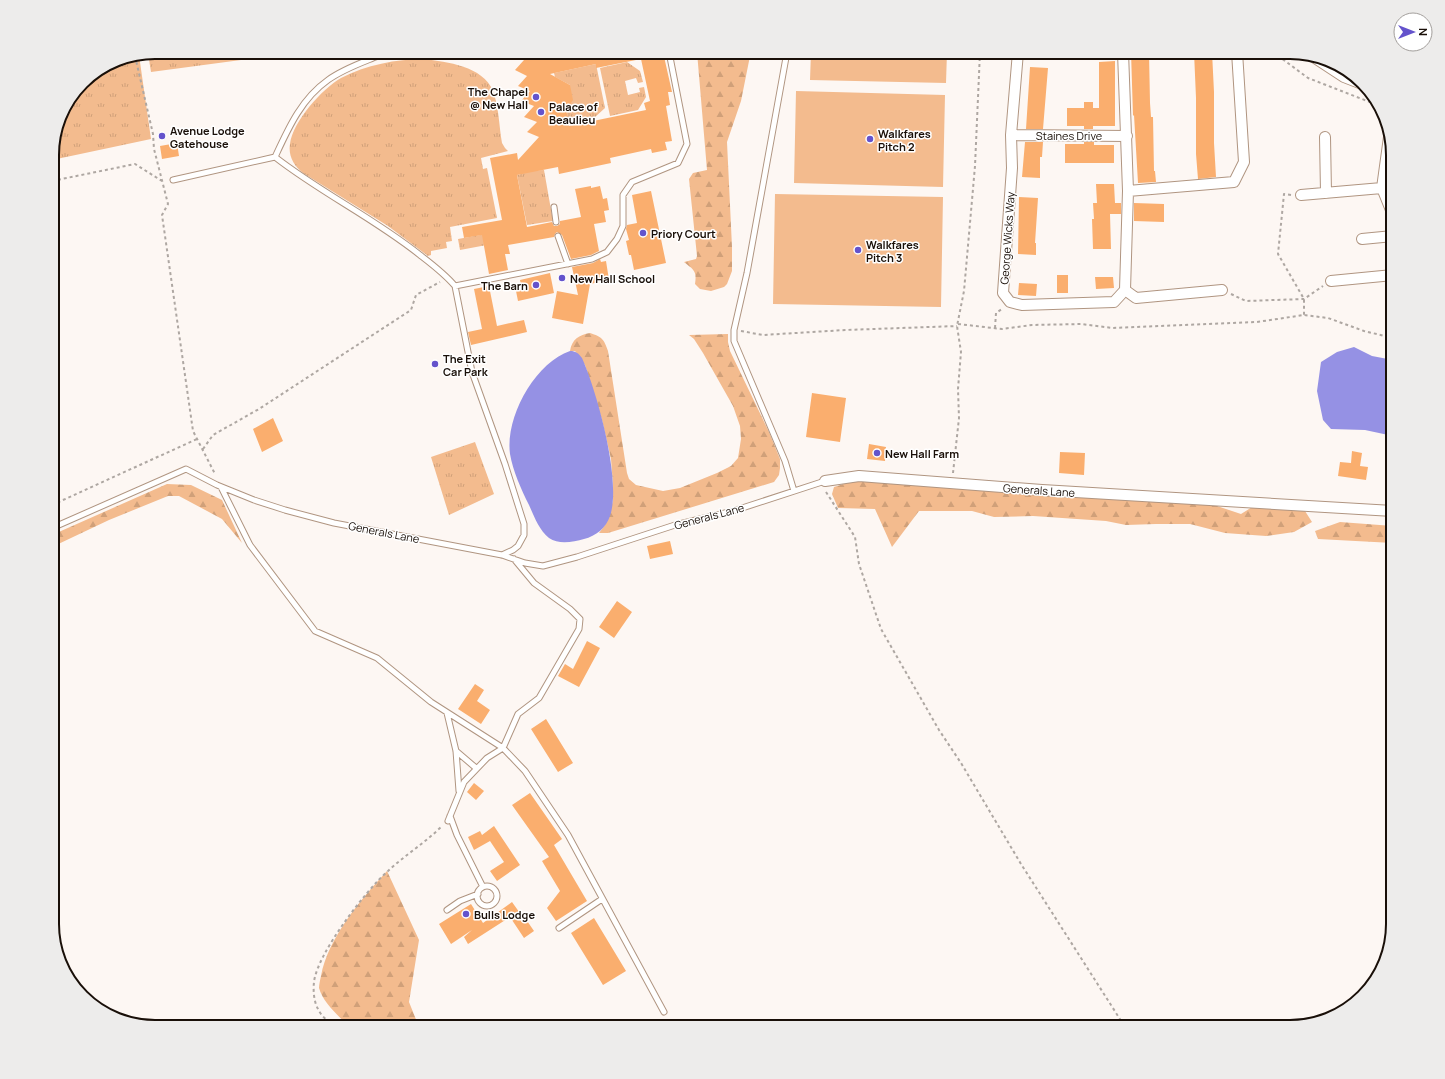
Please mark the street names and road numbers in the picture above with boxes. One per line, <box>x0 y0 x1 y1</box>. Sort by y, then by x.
street label: Staines Drive <box>1036 128 1103 143</box>
street label: George Wicks Way <box>996 191 1018 285</box>
street label: Generals Lane <box>1003 480 1076 500</box>
street label: Generals Lane <box>672 499 746 533</box>
street label: Generals Lane <box>347 518 421 546</box>

